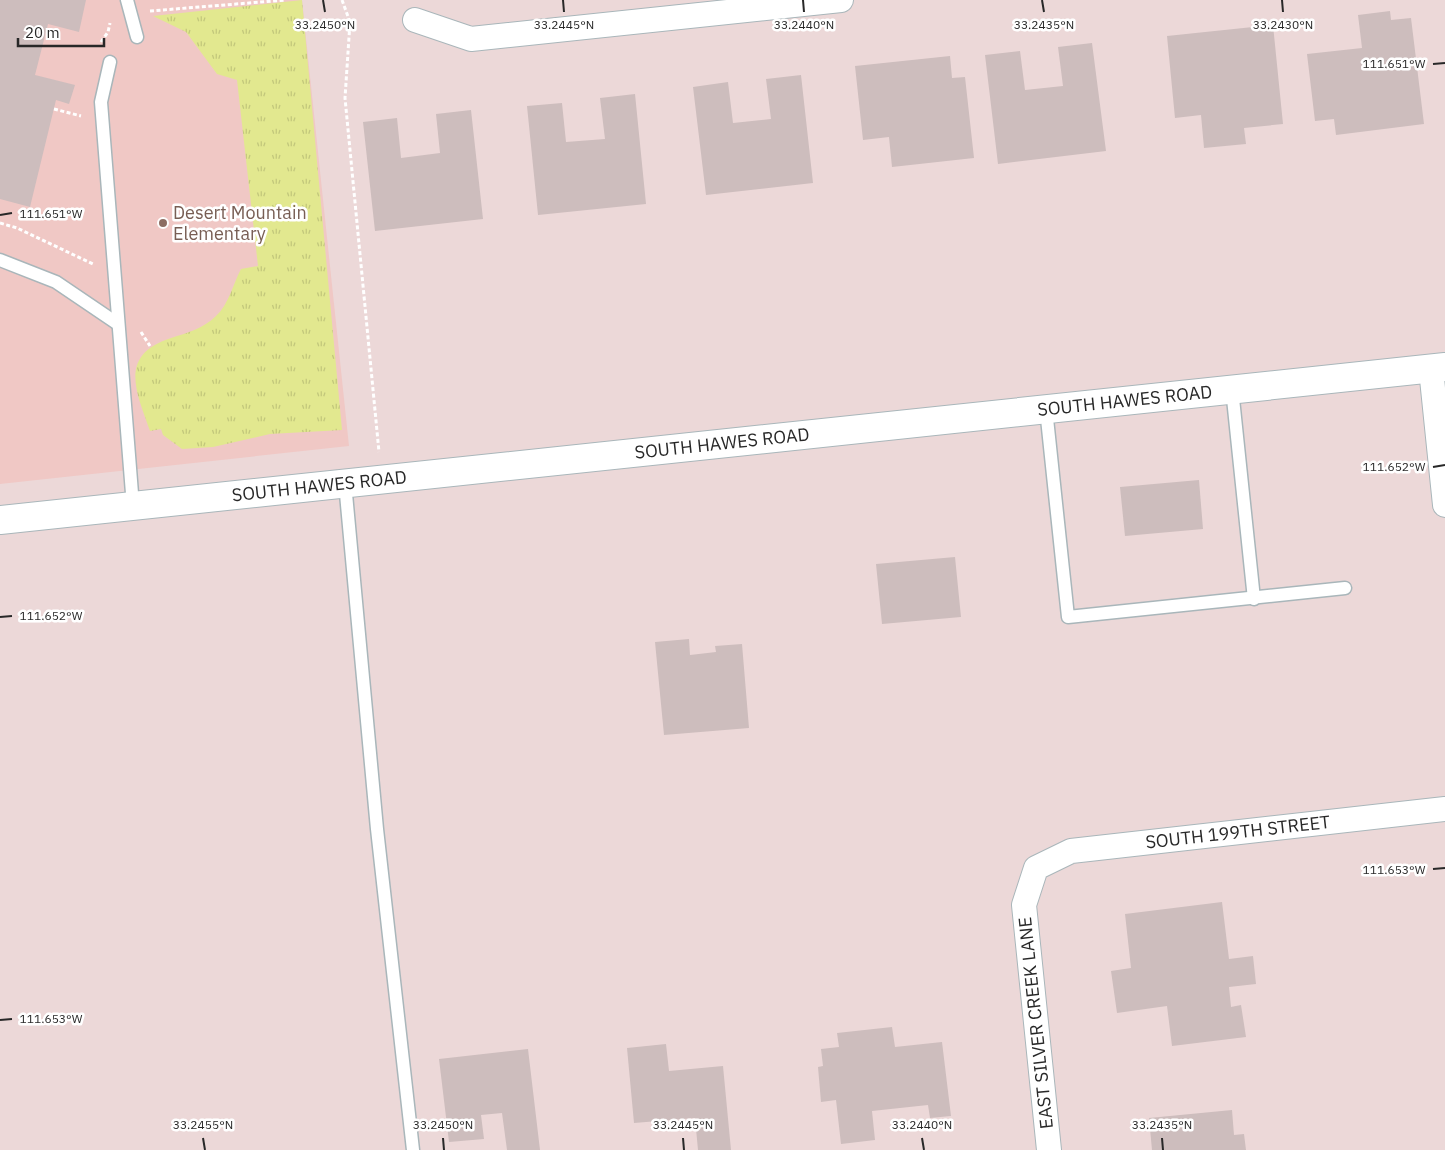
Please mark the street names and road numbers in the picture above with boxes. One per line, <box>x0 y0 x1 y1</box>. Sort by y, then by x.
street label: SOUTH HAWES ROAD <box>1036 380 1213 421</box>
street label: SOUTH HAWES ROAD <box>633 422 810 464</box>
street label: SOUTH HAWES ROAD <box>231 465 408 506</box>
street label: SOUTH 199TH STREET <box>1144 810 1331 854</box>
street label: EAST SILVER CREEK LANE <box>1013 916 1058 1130</box>

